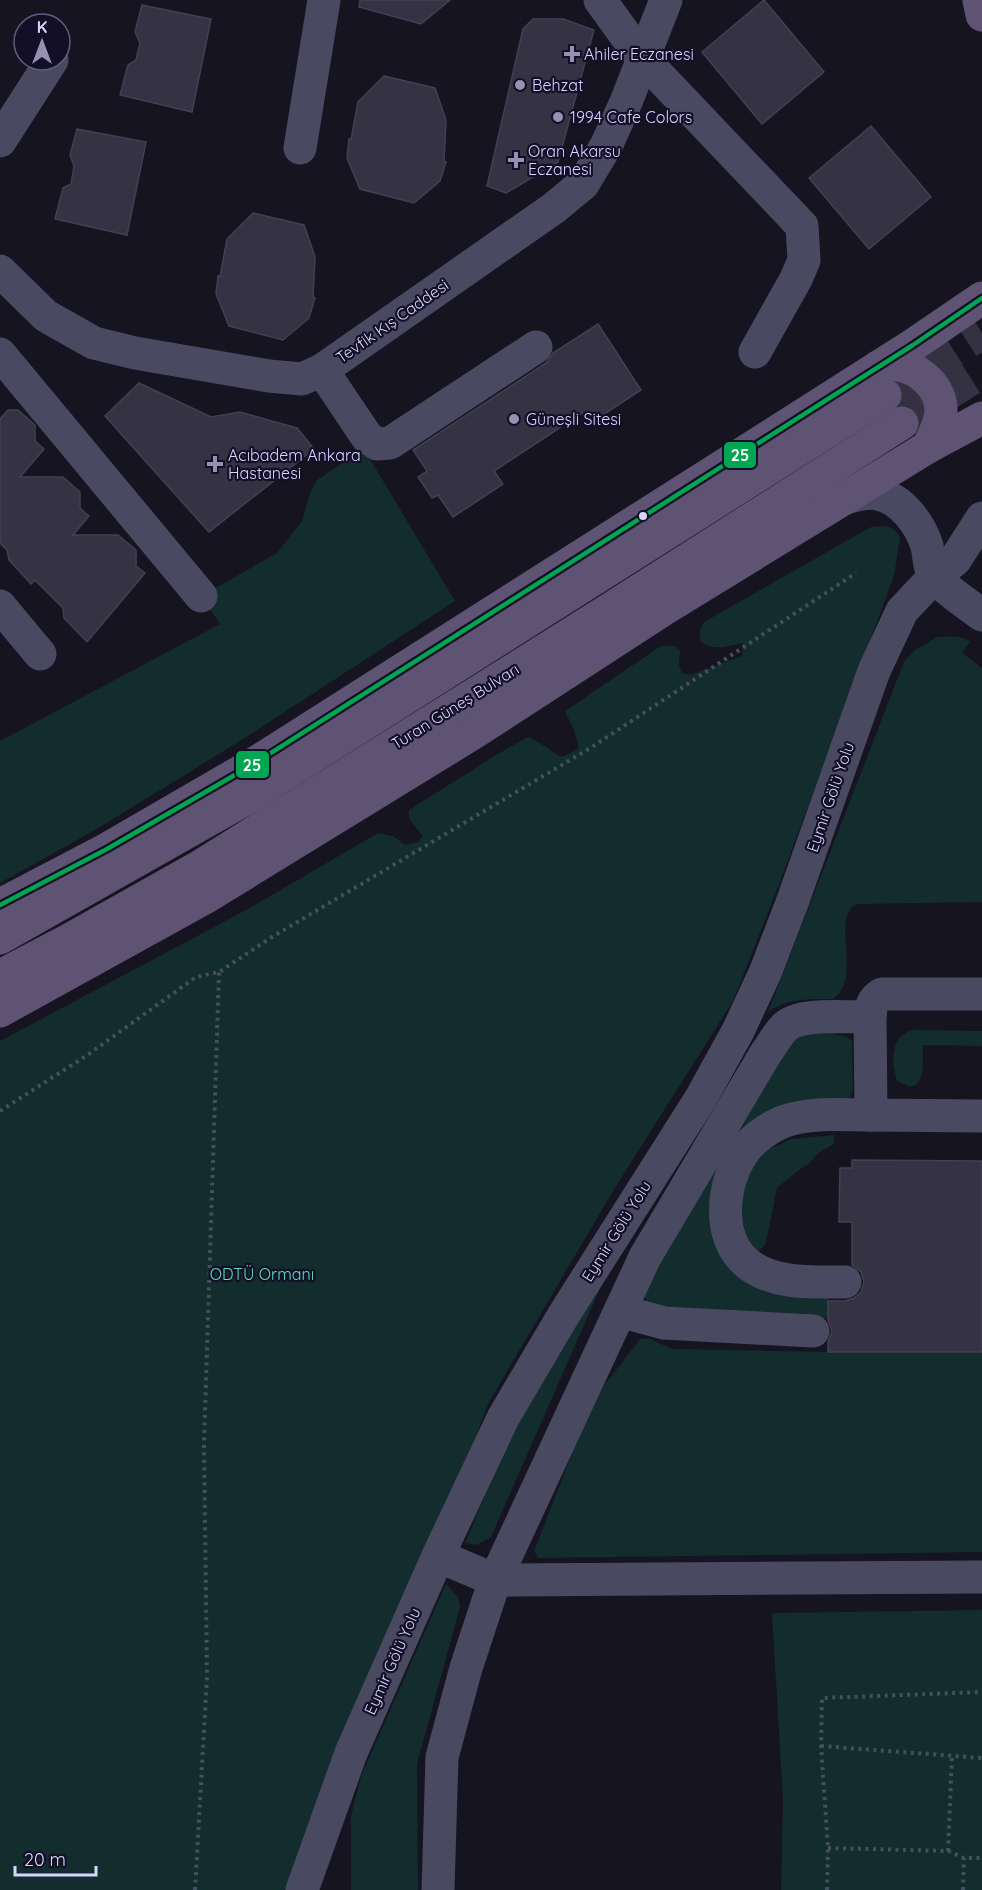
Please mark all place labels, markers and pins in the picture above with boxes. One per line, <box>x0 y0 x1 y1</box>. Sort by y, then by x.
place label: Ahiler Eczanesi <box>584 44 694 64</box>
marker: Ahiler Eczanesi <box>565 47 579 61</box>
place label: Behzat <box>532 75 583 95</box>
marker: Behzat <box>513 78 527 92</box>
place label: 1994 Cafe Colors <box>570 107 692 127</box>
marker: 1994 Cafe Colors <box>551 110 565 124</box>
place label: Oran Akarsu Eczanesi <box>528 141 621 179</box>
marker: Oran Akarsu Eczanesi <box>509 153 523 167</box>
place label: Güneşli Sitesi <box>526 409 621 429</box>
marker: Güneşli Sitesi <box>507 412 521 426</box>
place label: Acıbadem Ankara Hastanesi <box>228 445 361 483</box>
marker: Acıbadem Ankara Hastanesi <box>206 455 224 473</box>
unlabelled marker <box>637 510 649 522</box>

